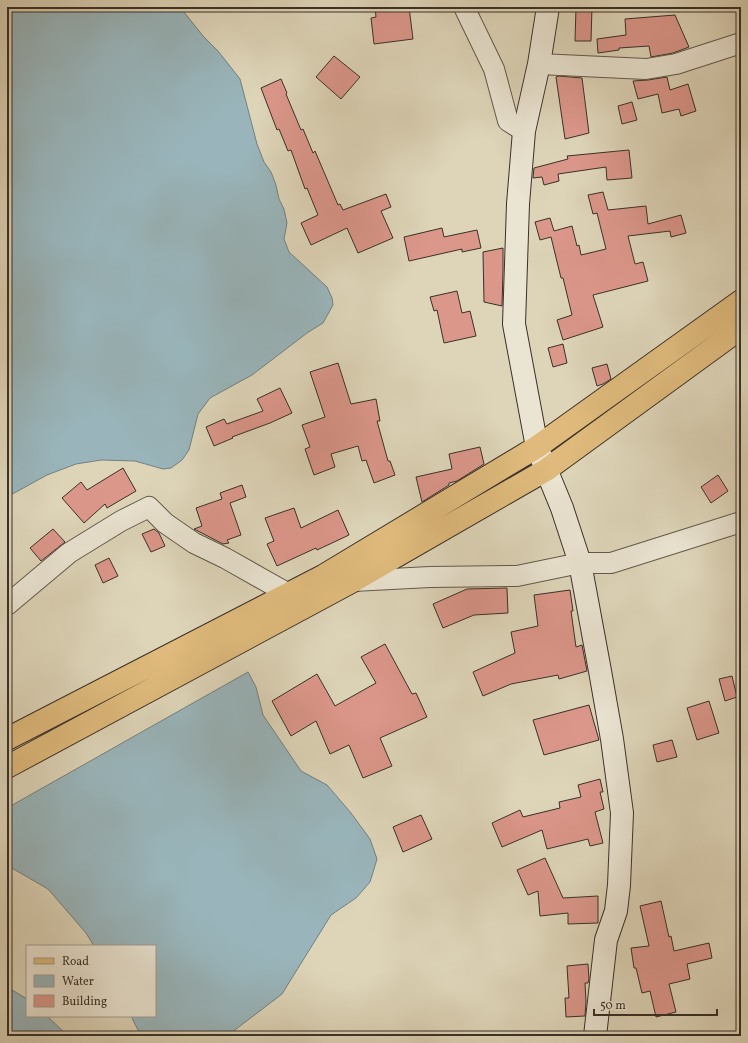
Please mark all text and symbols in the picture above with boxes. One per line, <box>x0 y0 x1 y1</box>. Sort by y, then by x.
legend <box>26 945 156 1017</box>
text: Road <box>62 954 89 970</box>
text: Water <box>62 974 94 990</box>
scale bar <box>594 991 717 1017</box>
text: Building <box>62 994 107 1010</box>
text: 50 m <box>600 998 626 1014</box>

